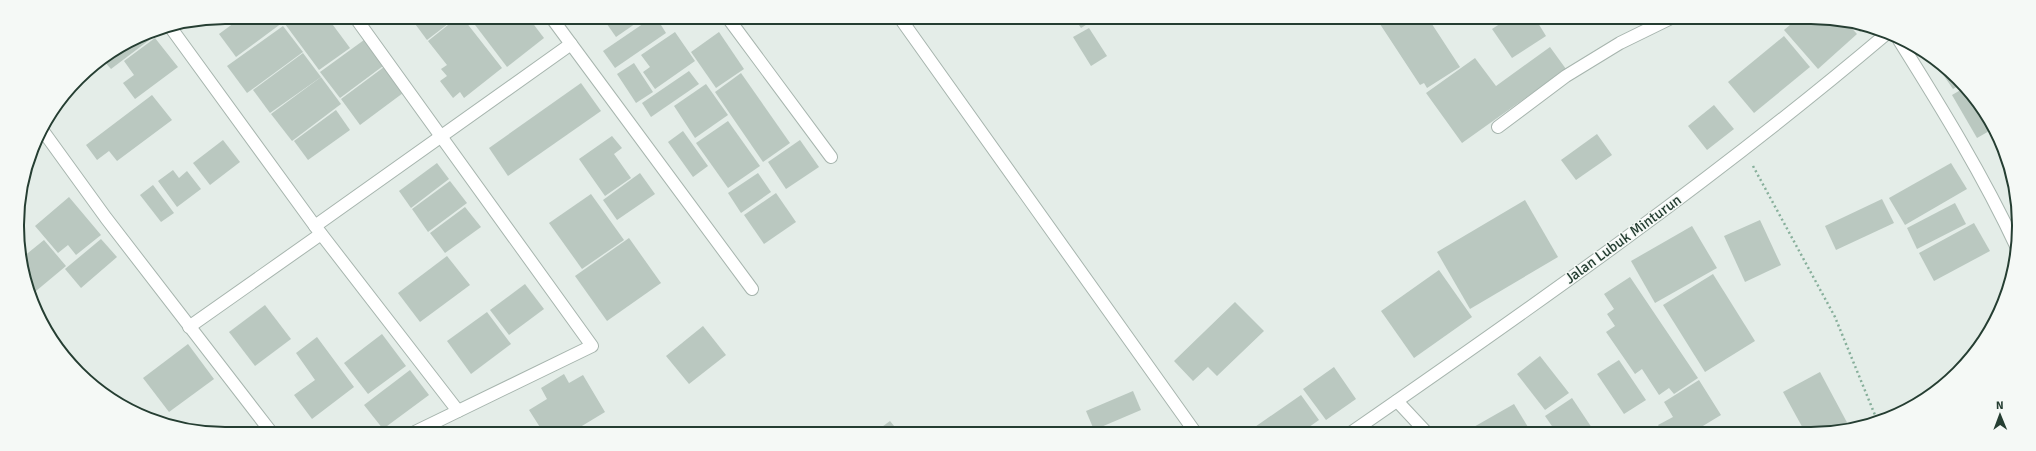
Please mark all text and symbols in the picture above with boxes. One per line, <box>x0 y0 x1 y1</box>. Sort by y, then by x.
street label: Jalan Lubuk Minturun <box>1561 191 1685 287</box>
north arrow <box>1980 395 2020 435</box>
text: N <box>1996 399 2004 412</box>

